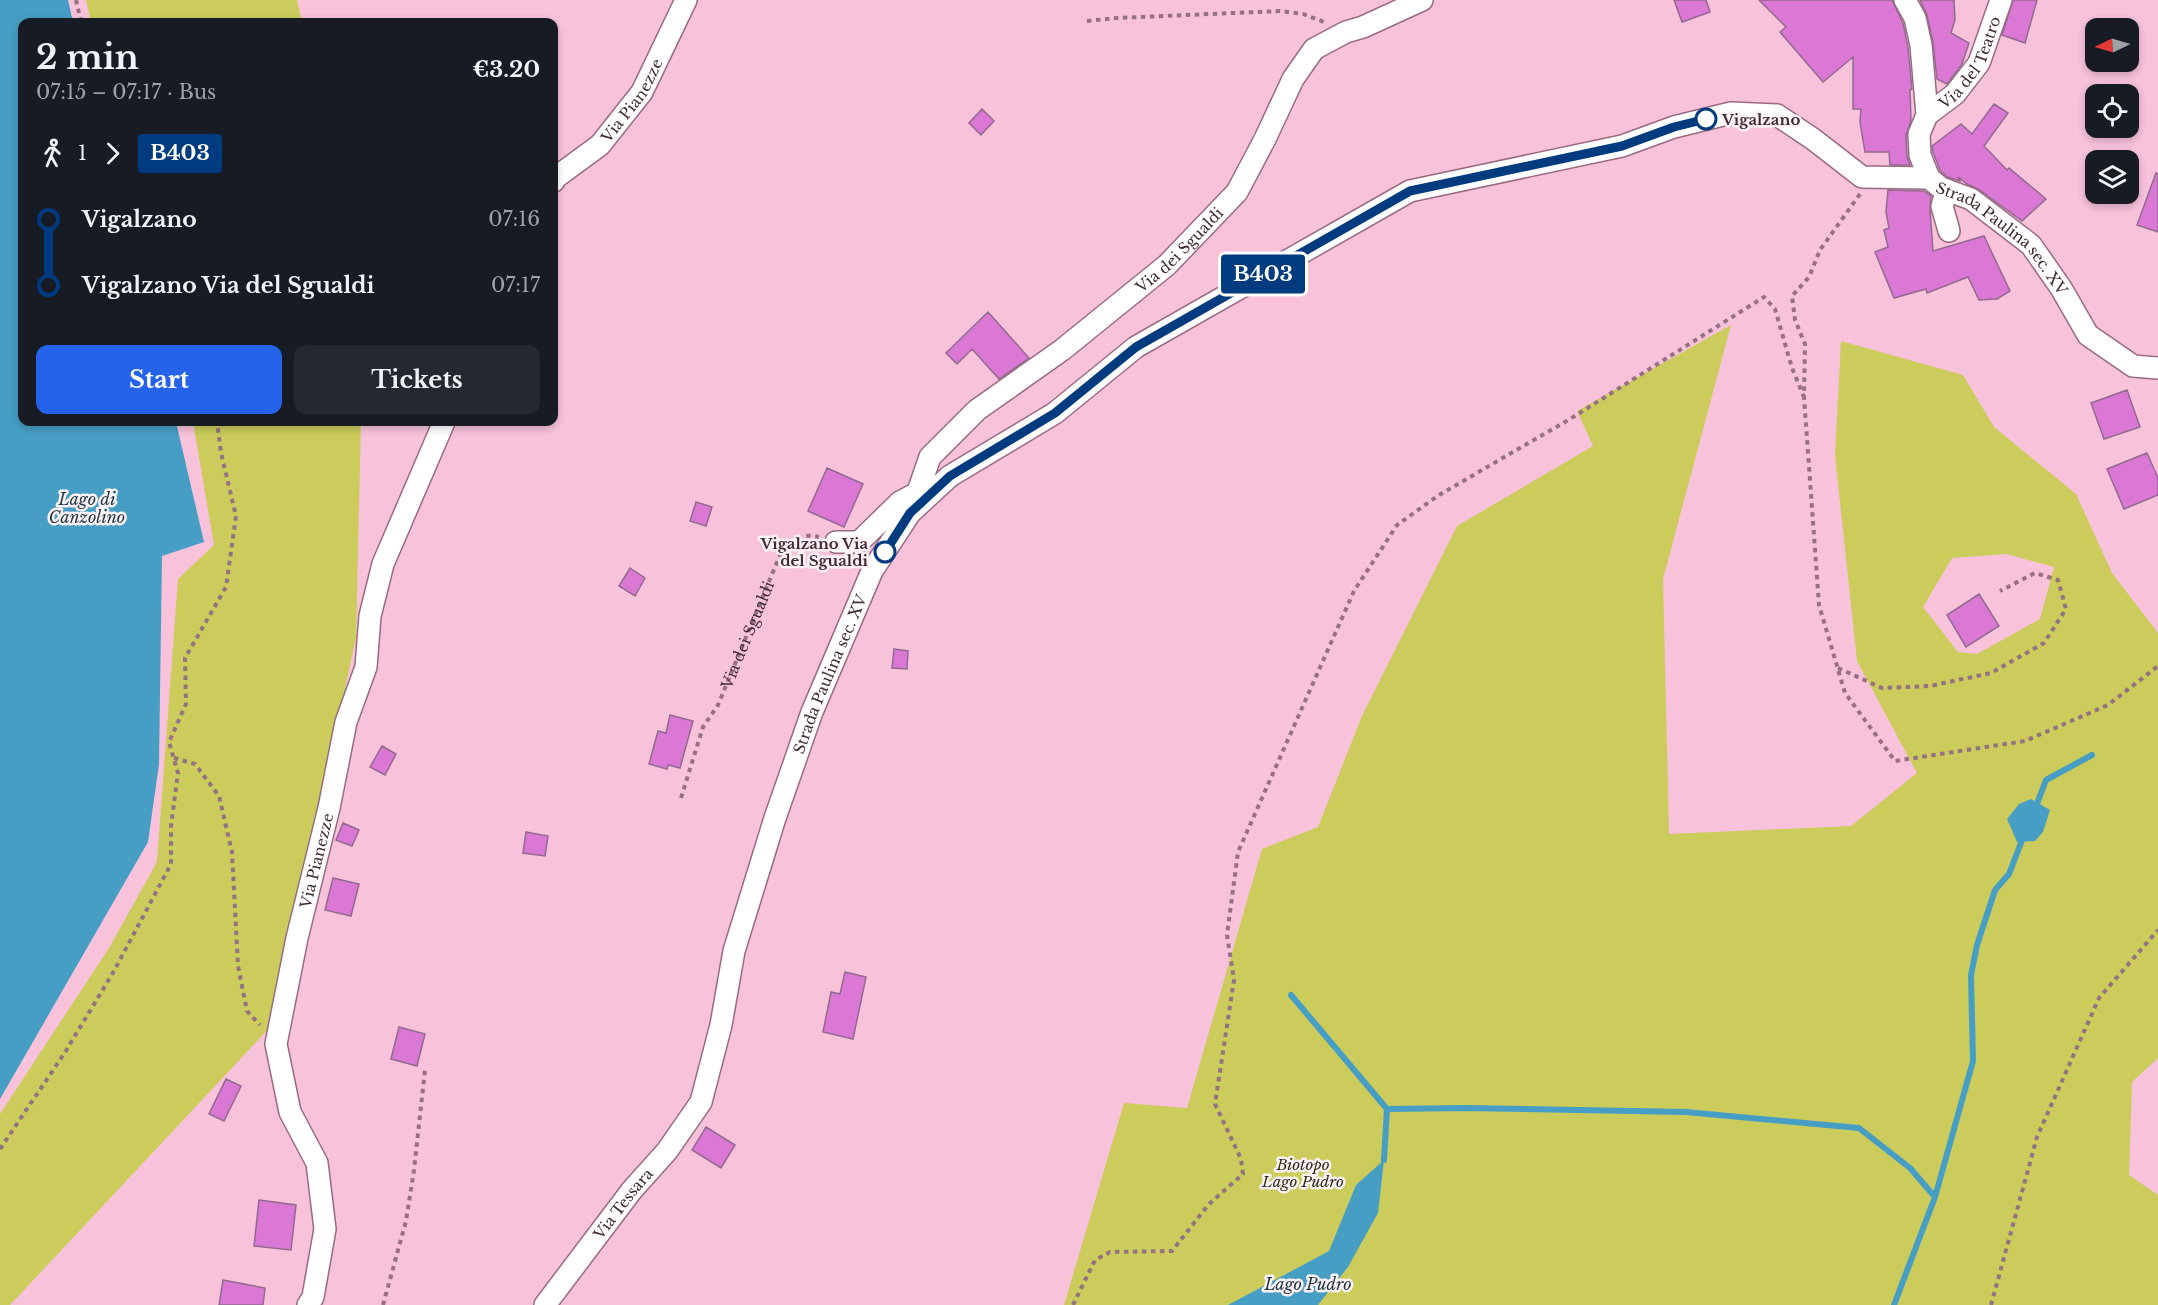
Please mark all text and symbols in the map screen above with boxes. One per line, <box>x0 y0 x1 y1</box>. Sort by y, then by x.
street label: Via del Teatro <box>1934 13 2004 113</box>
north arrow <box>2085 18 2139 72</box>
map controls <box>2085 18 2139 204</box>
text: 2 min <box>36 37 139 78</box>
street label: Via Pianezze <box>596 55 666 147</box>
text: €3.20 <box>473 56 540 83</box>
text: 07:15 – 07:17 · Bus <box>36 80 216 104</box>
button: locate <box>2085 84 2139 138</box>
marker: Vigalzano <box>1695 108 1717 130</box>
place label: Vigalzano <box>1721 110 1800 129</box>
icon: walk <box>36 137 69 170</box>
icon: forward <box>96 137 129 170</box>
text: B403 <box>150 140 210 166</box>
text: 1 <box>78 141 87 165</box>
button: layers <box>2085 150 2139 204</box>
street label: Strada Paulina sec. XV <box>1933 178 2072 298</box>
street label: Via dei Sgualdi <box>1131 203 1227 297</box>
text: Vigalzano <box>82 206 197 233</box>
text: 07:16 <box>488 207 540 231</box>
line badge: B403 <box>1221 254 1305 294</box>
text: B403 <box>1233 261 1293 287</box>
text: Vigalzano Via del Sgualdi <box>82 272 374 299</box>
text: 07:17 <box>491 273 540 297</box>
button: Start <box>36 345 282 414</box>
button: Tickets <box>294 345 540 414</box>
water label: Lago di Canzolino <box>49 489 125 527</box>
place label: Vigalzano Via del Sgualdi <box>759 534 869 570</box>
marker: Vigalzano Via del Sgualdi <box>874 541 896 563</box>
street label: Via dei Sgualdi <box>716 578 778 692</box>
street label: Strada Paulina sec. XV <box>789 591 870 756</box>
street label: Via Pianezze <box>295 811 337 911</box>
park label: Biotopo Lago Pudro <box>1261 1155 1344 1191</box>
street label: Via Tessara <box>588 1163 657 1243</box>
water label: Lago Pudro <box>1263 1274 1352 1294</box>

